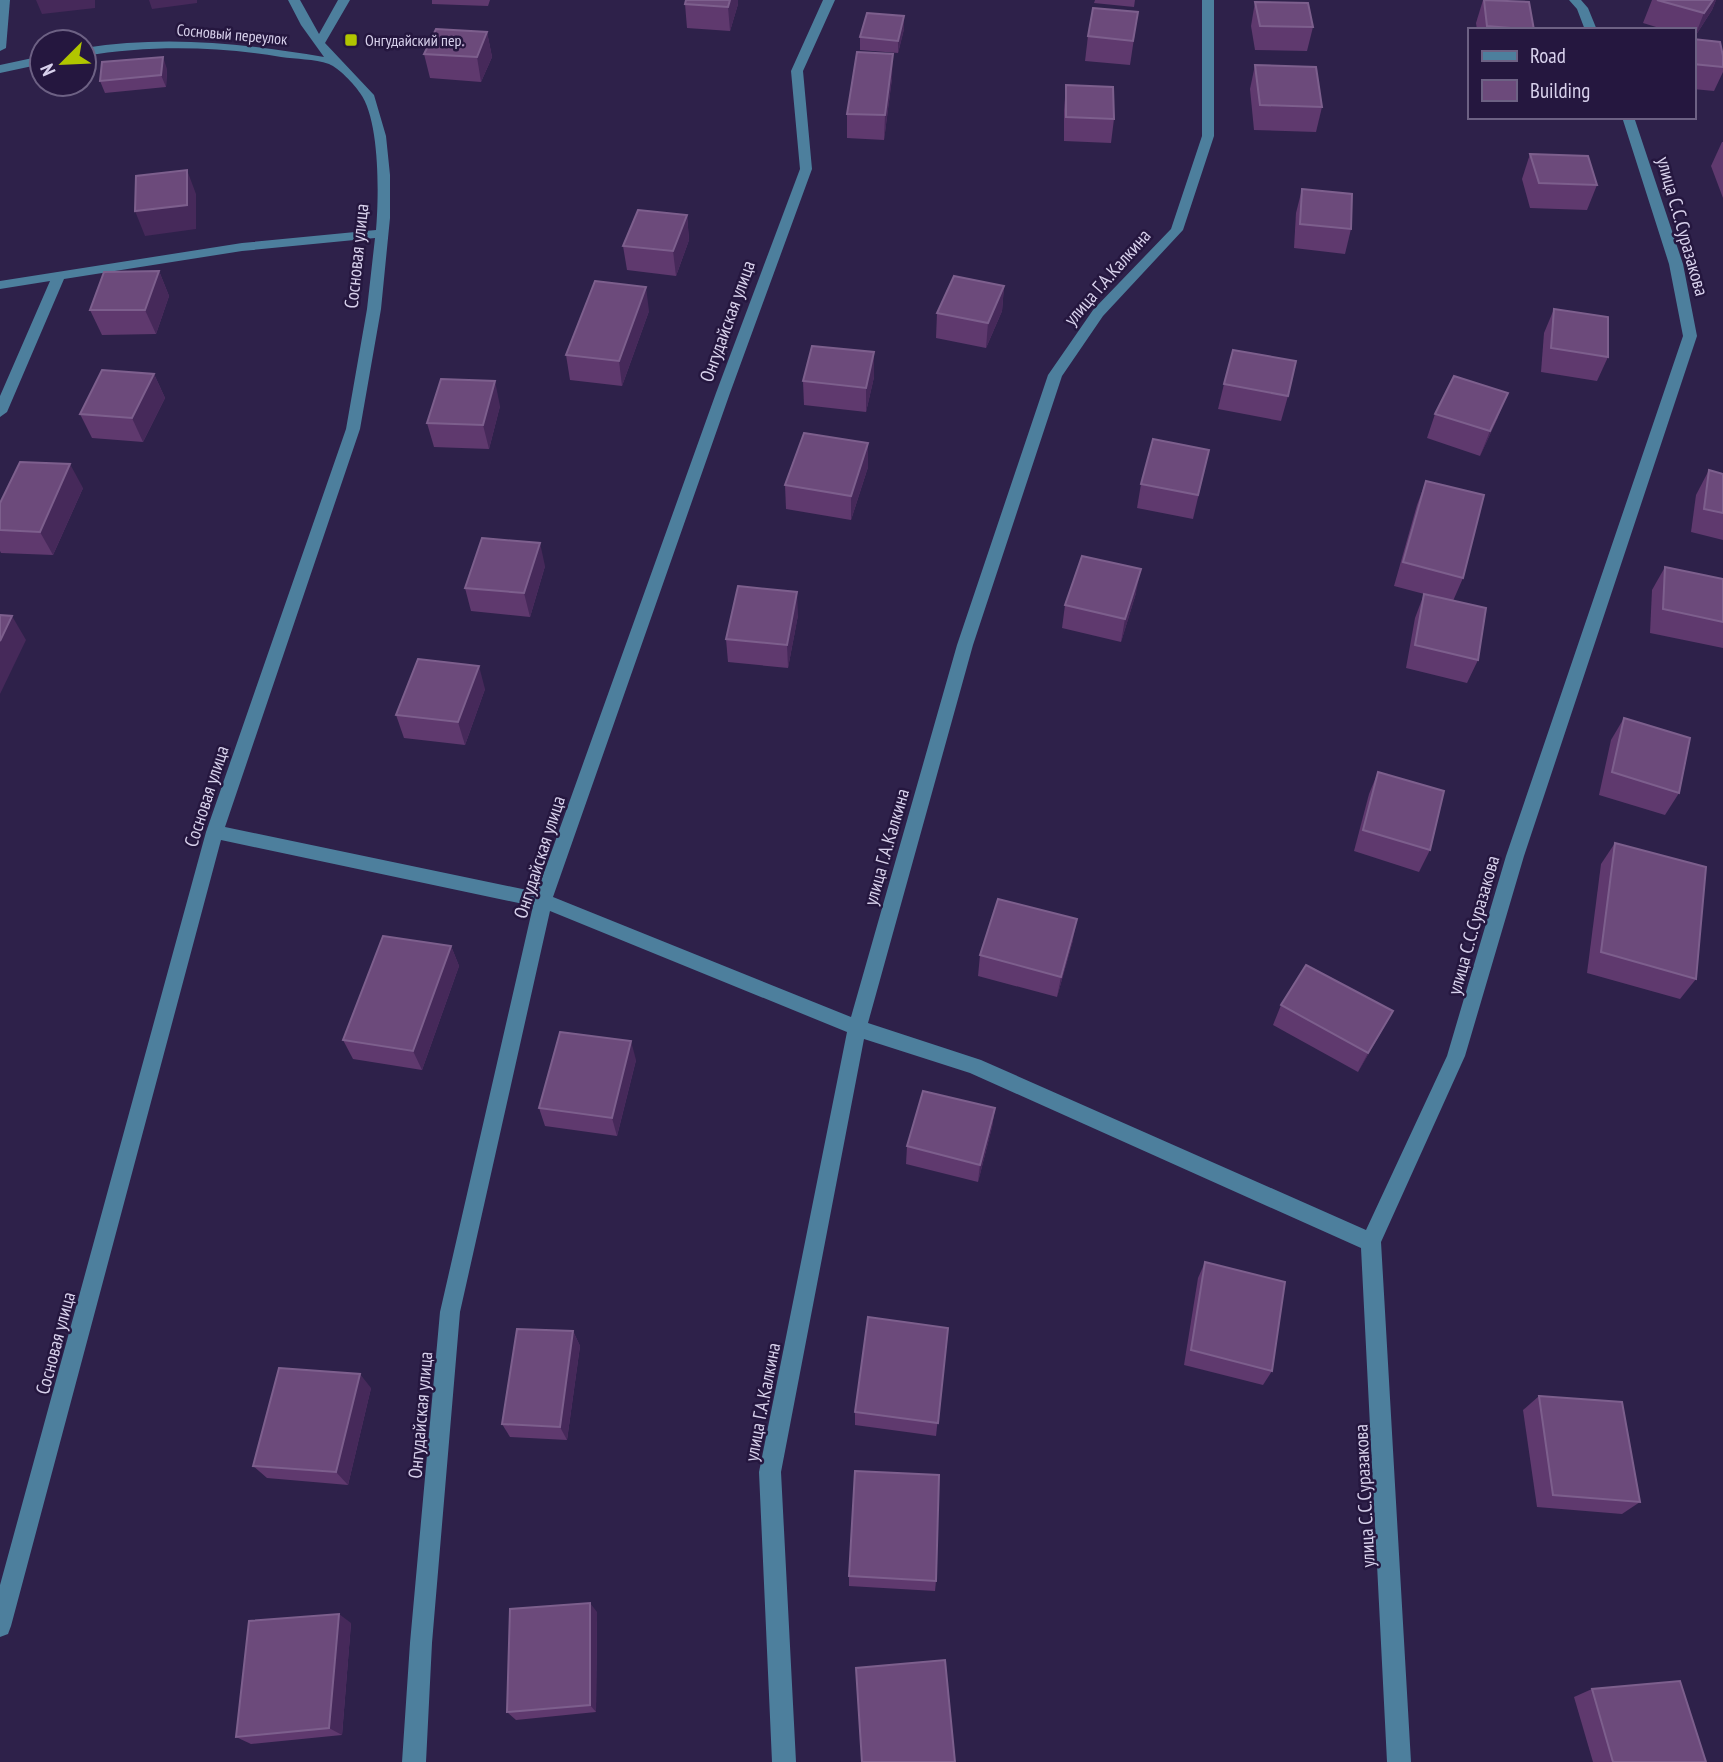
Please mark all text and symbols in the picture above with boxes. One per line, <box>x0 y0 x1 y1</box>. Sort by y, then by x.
street label: Сосновый переулок <box>176 19 289 49</box>
north arrow <box>28 28 98 98</box>
legend <box>1468 28 1695 119</box>
place label: Онгудайский пер. <box>365 30 464 50</box>
marker: Онгудайский пер. <box>343 32 359 48</box>
text: Road <box>1530 42 1566 69</box>
text: N <box>34 60 61 79</box>
text: Building <box>1530 77 1590 104</box>
street label: улица С.С.Суразакова <box>1652 154 1714 298</box>
street label: Сосновая улица <box>339 202 373 310</box>
street label: улица Г.А.Калкина <box>1058 224 1156 330</box>
street label: Онгудайская улица <box>694 257 760 385</box>
street label: Сосновая улица <box>178 742 234 850</box>
street label: улица Г.А.Калкина <box>858 786 914 908</box>
street label: Онгудайская улица <box>508 793 570 921</box>
street label: улица С.С.Суразакова <box>1442 853 1504 997</box>
street label: Сосновая улица <box>30 1289 80 1397</box>
street label: улица Г.А.Калкина <box>739 1341 785 1463</box>
street label: Онгудайская улица <box>402 1350 438 1480</box>
street label: улица С.С.Суразакова <box>1348 1424 1380 1568</box>

